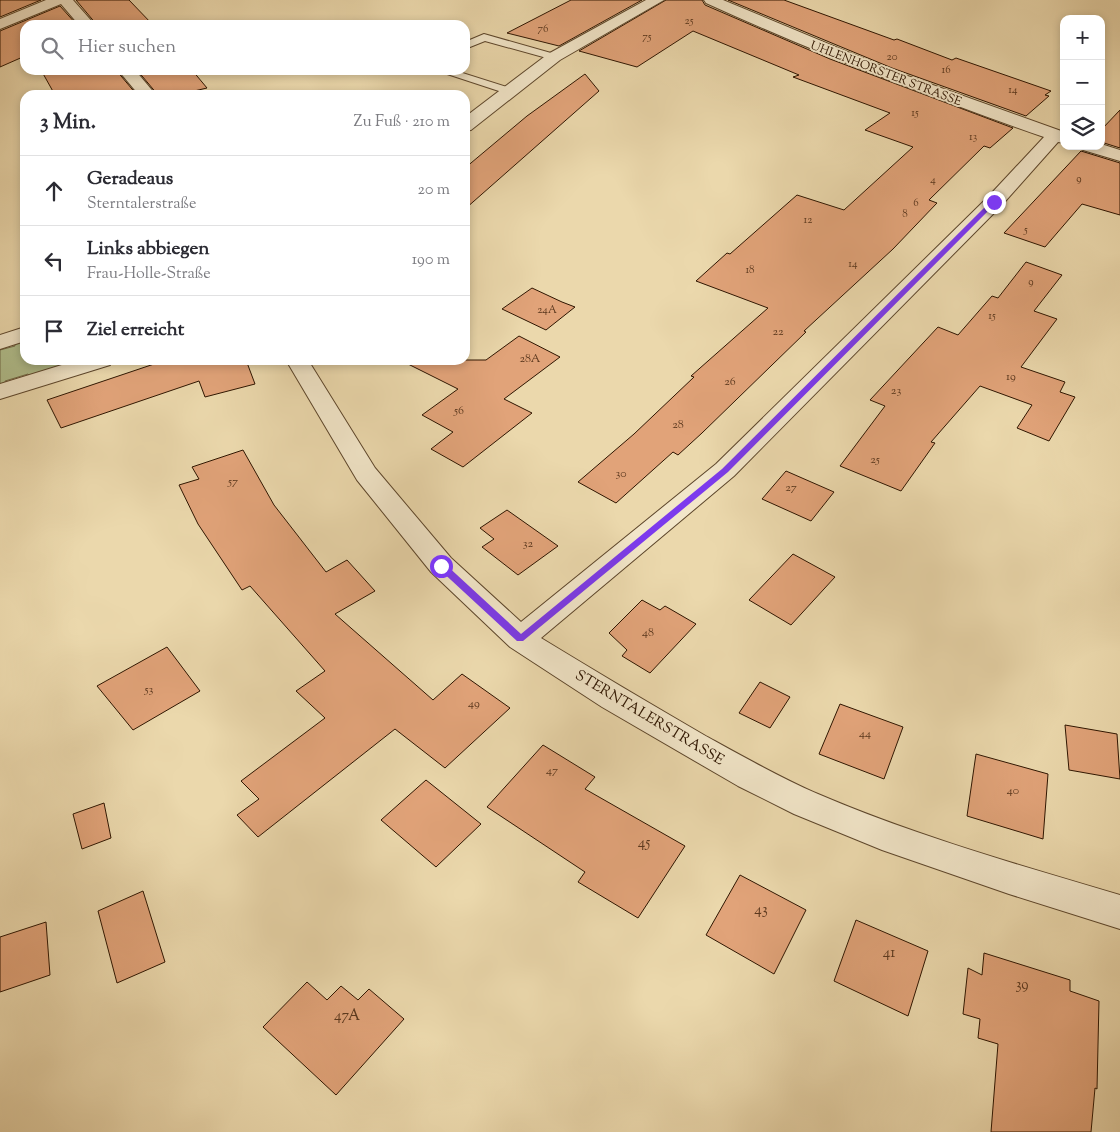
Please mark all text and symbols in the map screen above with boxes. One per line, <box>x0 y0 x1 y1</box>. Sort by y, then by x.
house number: 25 <box>685 13 694 29</box>
map controls <box>1060 15 1105 150</box>
button: + <box>1060 15 1105 60</box>
search box <box>20 20 470 75</box>
house number: 76 <box>538 21 548 37</box>
house number: 75 <box>642 29 652 45</box>
icon: search <box>38 34 66 62</box>
text: Hier suchen <box>78 34 176 61</box>
street label: UHLENHORSTER STRASSE <box>807 37 965 111</box>
house number: 20 <box>887 49 898 65</box>
button: − <box>1060 60 1105 105</box>
house number: 16 <box>941 62 951 78</box>
house number: 14 <box>1008 82 1018 98</box>
house number: 15 <box>911 105 919 121</box>
button: layers <box>1060 105 1105 150</box>
text: 3 Min. <box>40 108 96 138</box>
text: Zu Fuß · 210 m <box>353 111 450 134</box>
house number: 13 <box>969 129 977 145</box>
text: Geradeaus <box>87 166 173 193</box>
house number: 9 <box>1076 171 1082 187</box>
house number: 4 <box>930 172 936 188</box>
icon: ahead <box>40 177 68 205</box>
text: 20 m <box>417 179 450 202</box>
route end <box>983 191 1006 214</box>
text: Sterntalerstraße <box>87 193 196 216</box>
house number: 6 <box>913 195 919 211</box>
house number: 8 <box>902 206 908 222</box>
house number: 12 <box>804 212 812 228</box>
house number: 5 <box>1023 222 1028 238</box>
text: Links abbiegen <box>87 236 210 263</box>
icon: left <box>40 247 68 275</box>
text: 190 m <box>412 249 450 272</box>
house number: 14 <box>848 256 858 272</box>
house number: 18 <box>745 262 755 278</box>
text: Frau-Holle-Straße <box>87 263 211 286</box>
house number: 9 <box>1028 274 1034 290</box>
house number: 24A <box>537 302 557 318</box>
house number: 15 <box>988 308 996 324</box>
icon: arrive <box>40 317 68 345</box>
text: Ziel erreicht <box>87 317 184 344</box>
house number: 22 <box>772 323 784 341</box>
house number: 28A <box>519 350 541 368</box>
house number: 19 <box>1006 368 1016 386</box>
house number: 26 <box>724 373 736 391</box>
house number: 23 <box>891 382 901 400</box>
house number: 56 <box>453 402 464 420</box>
house number: 28 <box>672 416 684 434</box>
house number: 25 <box>870 451 880 469</box>
house number: 30 <box>615 465 627 483</box>
house number: 57 <box>227 473 238 491</box>
house number: 27 <box>785 479 797 497</box>
house number: 32 <box>523 535 534 553</box>
route start <box>430 555 453 578</box>
house number: 48 <box>642 624 654 642</box>
street label: STERNTALERSTRASSE <box>571 665 728 771</box>
house number: 53 <box>144 681 154 699</box>
house number: 49 <box>468 695 480 713</box>
house number: 44 <box>859 725 871 743</box>
house number: 47 <box>546 762 558 780</box>
house number: 40 <box>1007 782 1019 800</box>
house number: 45 <box>638 833 650 854</box>
house number: 43 <box>754 900 768 921</box>
house number: 41 <box>883 943 895 964</box>
house number: 39 <box>1015 975 1029 996</box>
house number: 47A <box>334 1006 360 1027</box>

